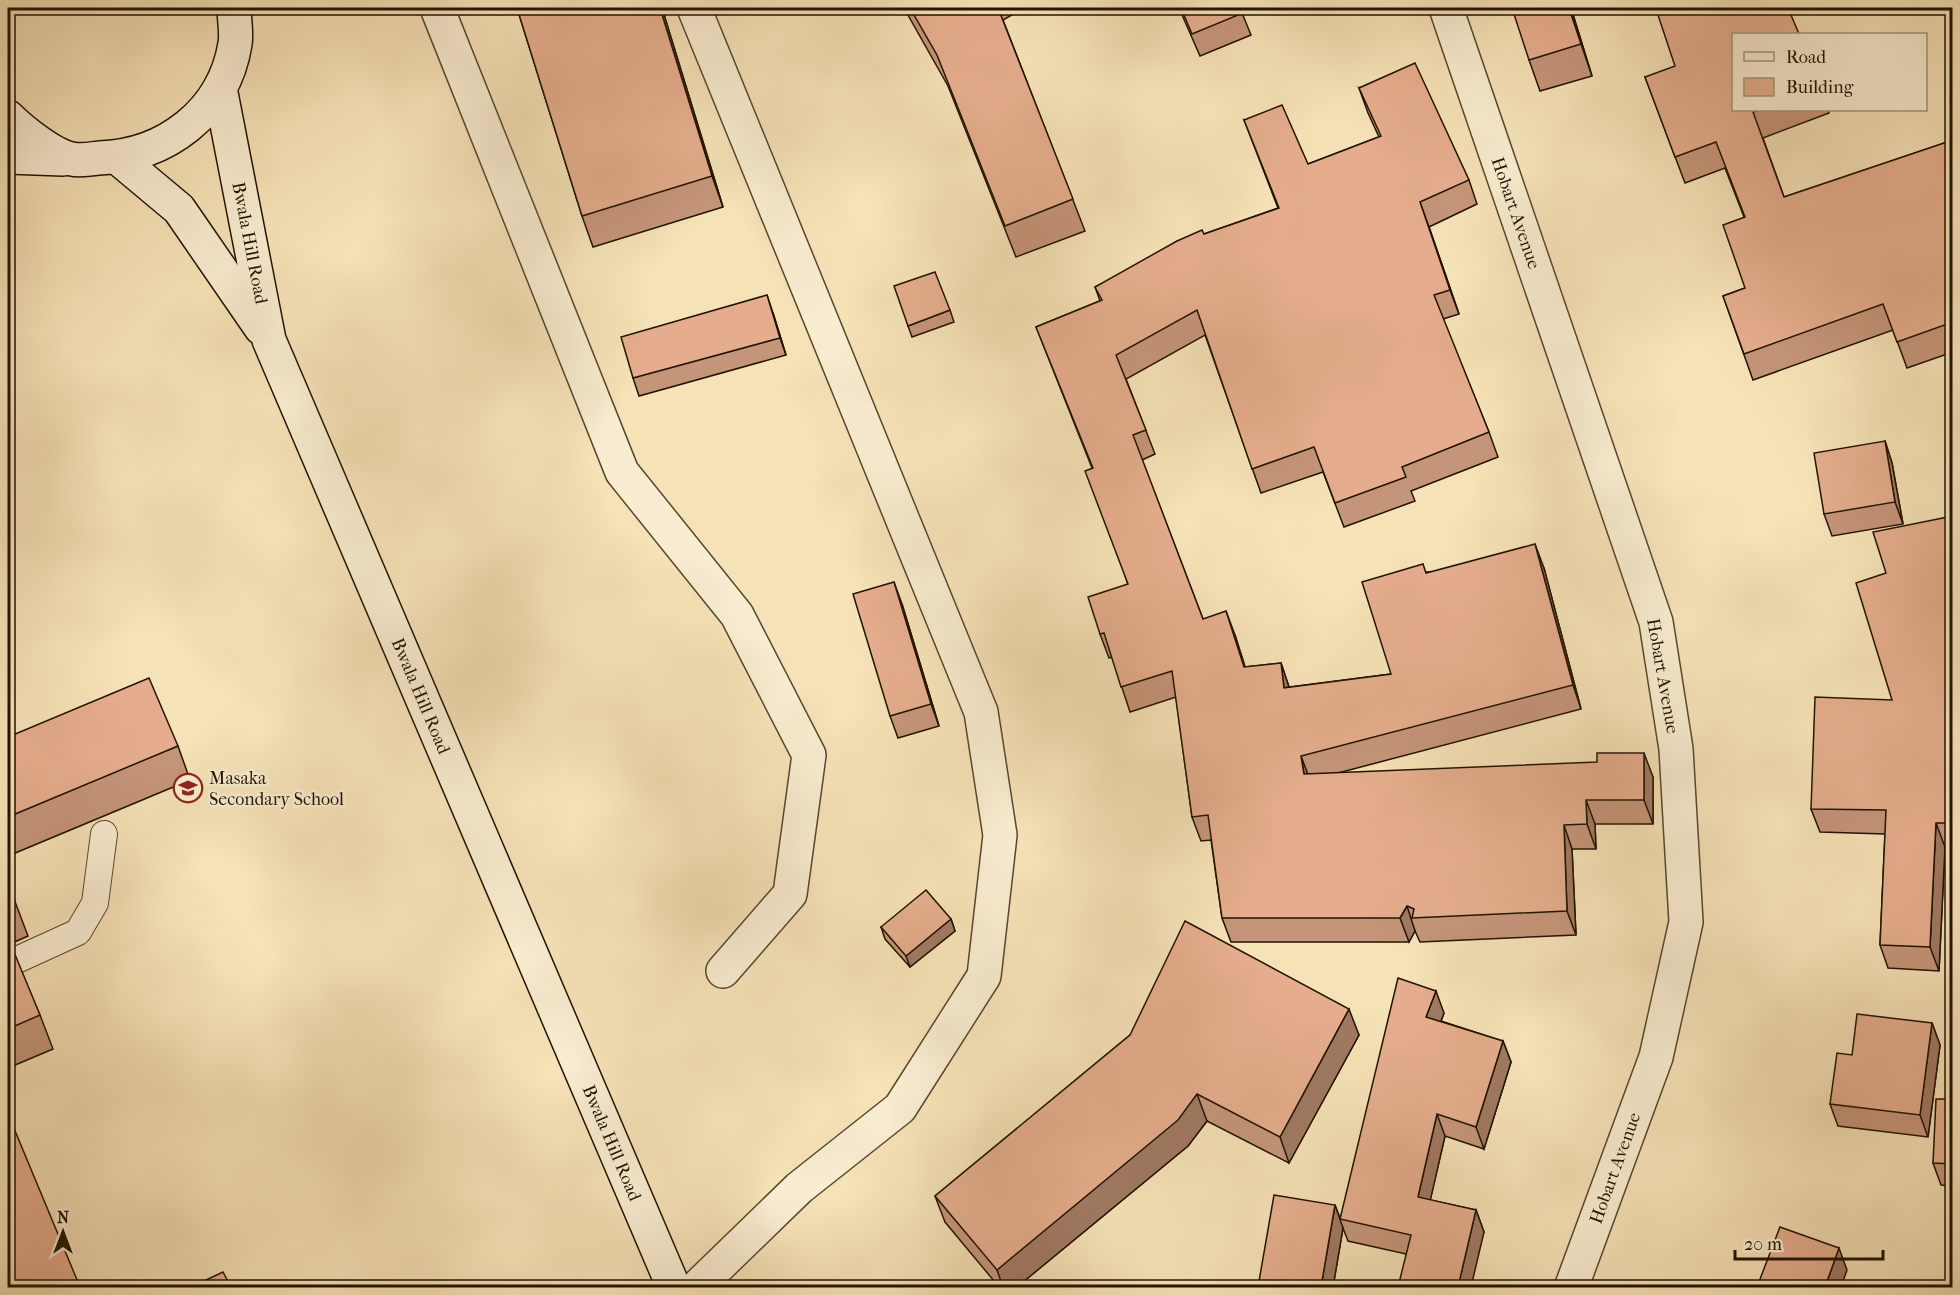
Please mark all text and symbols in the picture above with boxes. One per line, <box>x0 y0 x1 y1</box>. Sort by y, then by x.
legend <box>1732 33 1927 111</box>
text: Road <box>1786 47 1826 68</box>
text: Building <box>1786 77 1854 98</box>
street label: Hobart Avenue <box>1487 154 1545 272</box>
street label: Bwala Hill Road <box>227 180 272 306</box>
street label: Hobart Avenue <box>1642 617 1683 736</box>
street label: Bwala Hill Road <box>387 635 454 757</box>
place label: Masaka Secondary School <box>209 768 344 810</box>
school or university icon: Masaka Secondary School <box>172 772 204 804</box>
street label: Bwala Hill Road <box>578 1082 645 1204</box>
street label: Hobart Avenue <box>1586 1110 1645 1227</box>
north arrow <box>33 1202 93 1262</box>
text: N <box>57 1208 70 1227</box>
scale bar <box>1735 1223 1884 1261</box>
text: 20 m <box>1744 1234 1782 1255</box>

